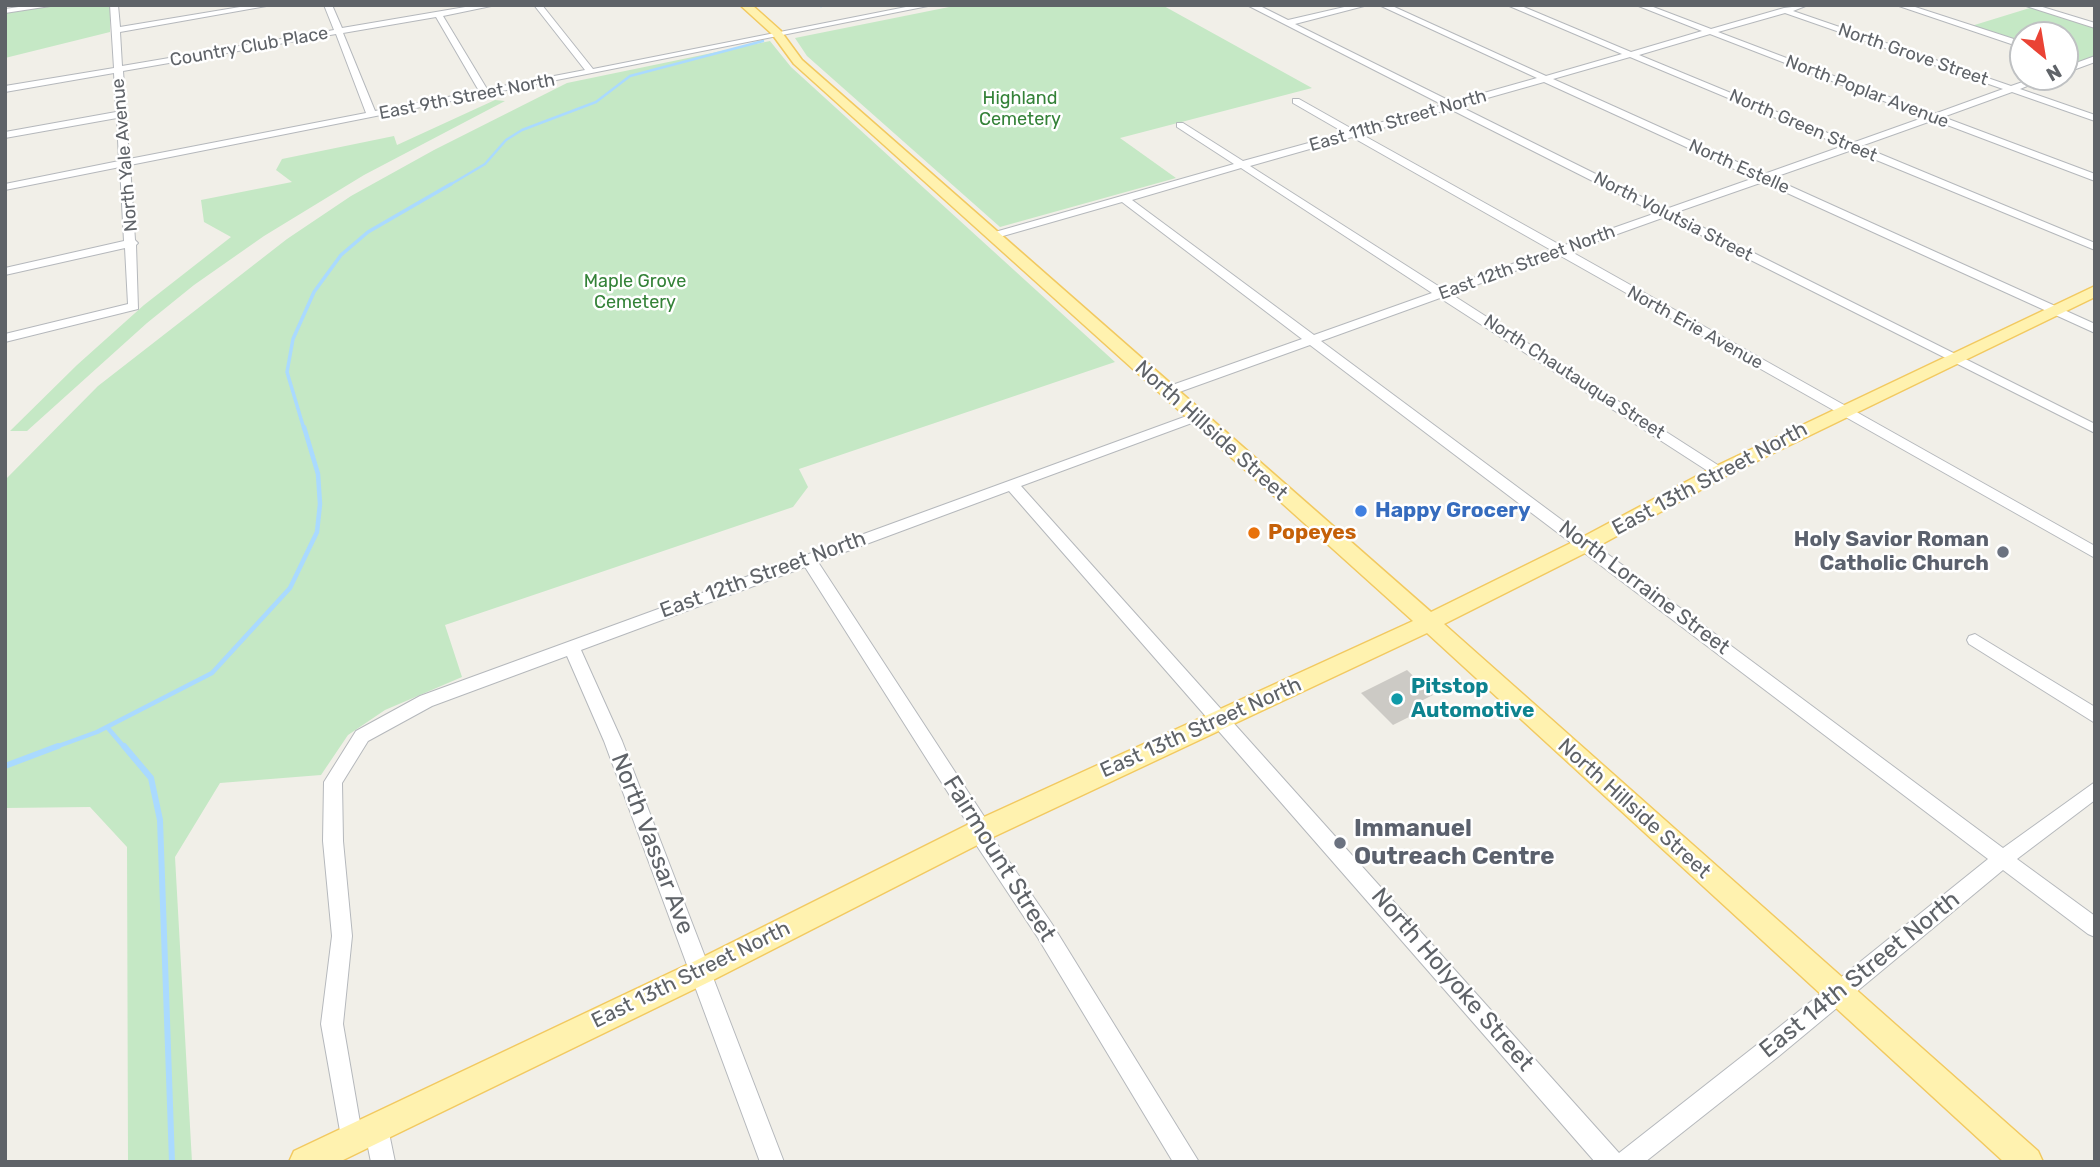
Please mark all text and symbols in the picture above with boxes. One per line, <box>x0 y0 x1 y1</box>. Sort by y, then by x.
street label: North Grove Street <box>1835 19 1991 91</box>
north arrow <box>2009 21 2079 91</box>
street label: Country Club Place <box>168 22 330 72</box>
street label: North Poplar Avenue <box>1782 51 1952 133</box>
text: N <box>2042 60 2065 86</box>
street label: East 9th Street North <box>377 69 557 125</box>
street label: North Yale Avenue <box>108 77 142 233</box>
street label: East 11th Street North <box>1307 85 1489 157</box>
street label: North Green Street <box>1726 85 1880 167</box>
park label: Highland Cemetery <box>979 88 1061 130</box>
street label: North Estelle <box>1685 135 1793 199</box>
street label: North Volutsia Street <box>1590 168 1756 266</box>
street label: East 12th Street North <box>1436 221 1618 305</box>
park label: Maple Grove Cemetery <box>584 271 686 314</box>
street label: North Erie Avenue <box>1623 282 1767 374</box>
street label: North Chautauqua Street <box>1479 310 1669 444</box>
street label: North Hillside Street <box>1129 356 1293 506</box>
street label: East 13th Street North <box>1608 417 1812 541</box>
place label: Happy Grocery <box>1375 498 1530 524</box>
marker: Happy Grocery <box>1353 503 1369 519</box>
street label: North Lorraine Street <box>1554 516 1734 660</box>
place label: Popeyes <box>1268 520 1356 546</box>
marker: Popeyes <box>1246 525 1262 541</box>
street label: East 12th Street North <box>657 526 869 624</box>
place label: Holy Savior Roman Catholic Church <box>1794 527 1989 577</box>
marker: Holy Savior Roman Catholic Church <box>1995 544 2011 560</box>
street label: East 13th Street North <box>1096 672 1306 784</box>
place label: Pitstop Automotive <box>1411 674 1534 724</box>
marker: Pitstop Automotive <box>1389 691 1405 707</box>
street label: North Hillside Street <box>1552 734 1716 884</box>
street label: North Vassar Ave <box>604 749 700 939</box>
street label: Fairmount Street <box>936 771 1062 947</box>
place label: Immanuel Outreach Centre <box>1354 815 1554 871</box>
marker: Immanuel Outreach Centre <box>1332 835 1348 851</box>
street label: North Holyoke Street <box>1365 883 1539 1077</box>
street label: East 14th Street North <box>1754 885 1966 1065</box>
street label: East 13th Street North <box>588 916 794 1034</box>

